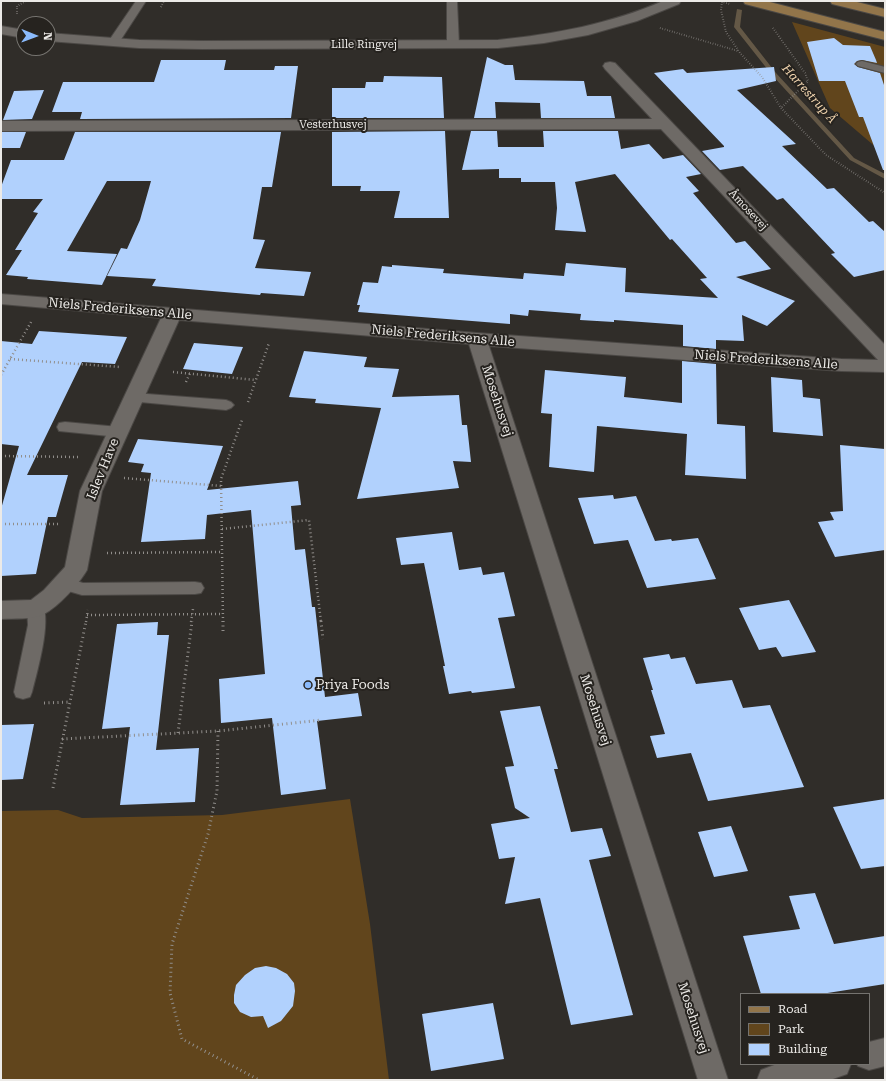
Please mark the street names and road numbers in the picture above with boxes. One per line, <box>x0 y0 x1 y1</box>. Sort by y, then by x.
street label: Lille Ringvej <box>331 38 397 52</box>
street label: Vesterhusvej <box>299 118 367 132</box>
street label: Åmosevej <box>726 187 770 233</box>
street label: Niels Frederiksens Alle <box>48 295 192 323</box>
street label: Niels Frederiksens Alle <box>371 322 515 350</box>
street label: Niels Frederiksens Alle <box>694 347 838 373</box>
street label: Mosehusvej <box>478 363 516 439</box>
street label: Islev Have <box>84 436 122 502</box>
street label: Mosehusvej <box>576 672 614 748</box>
street label: Mosehusvej <box>674 980 712 1056</box>

